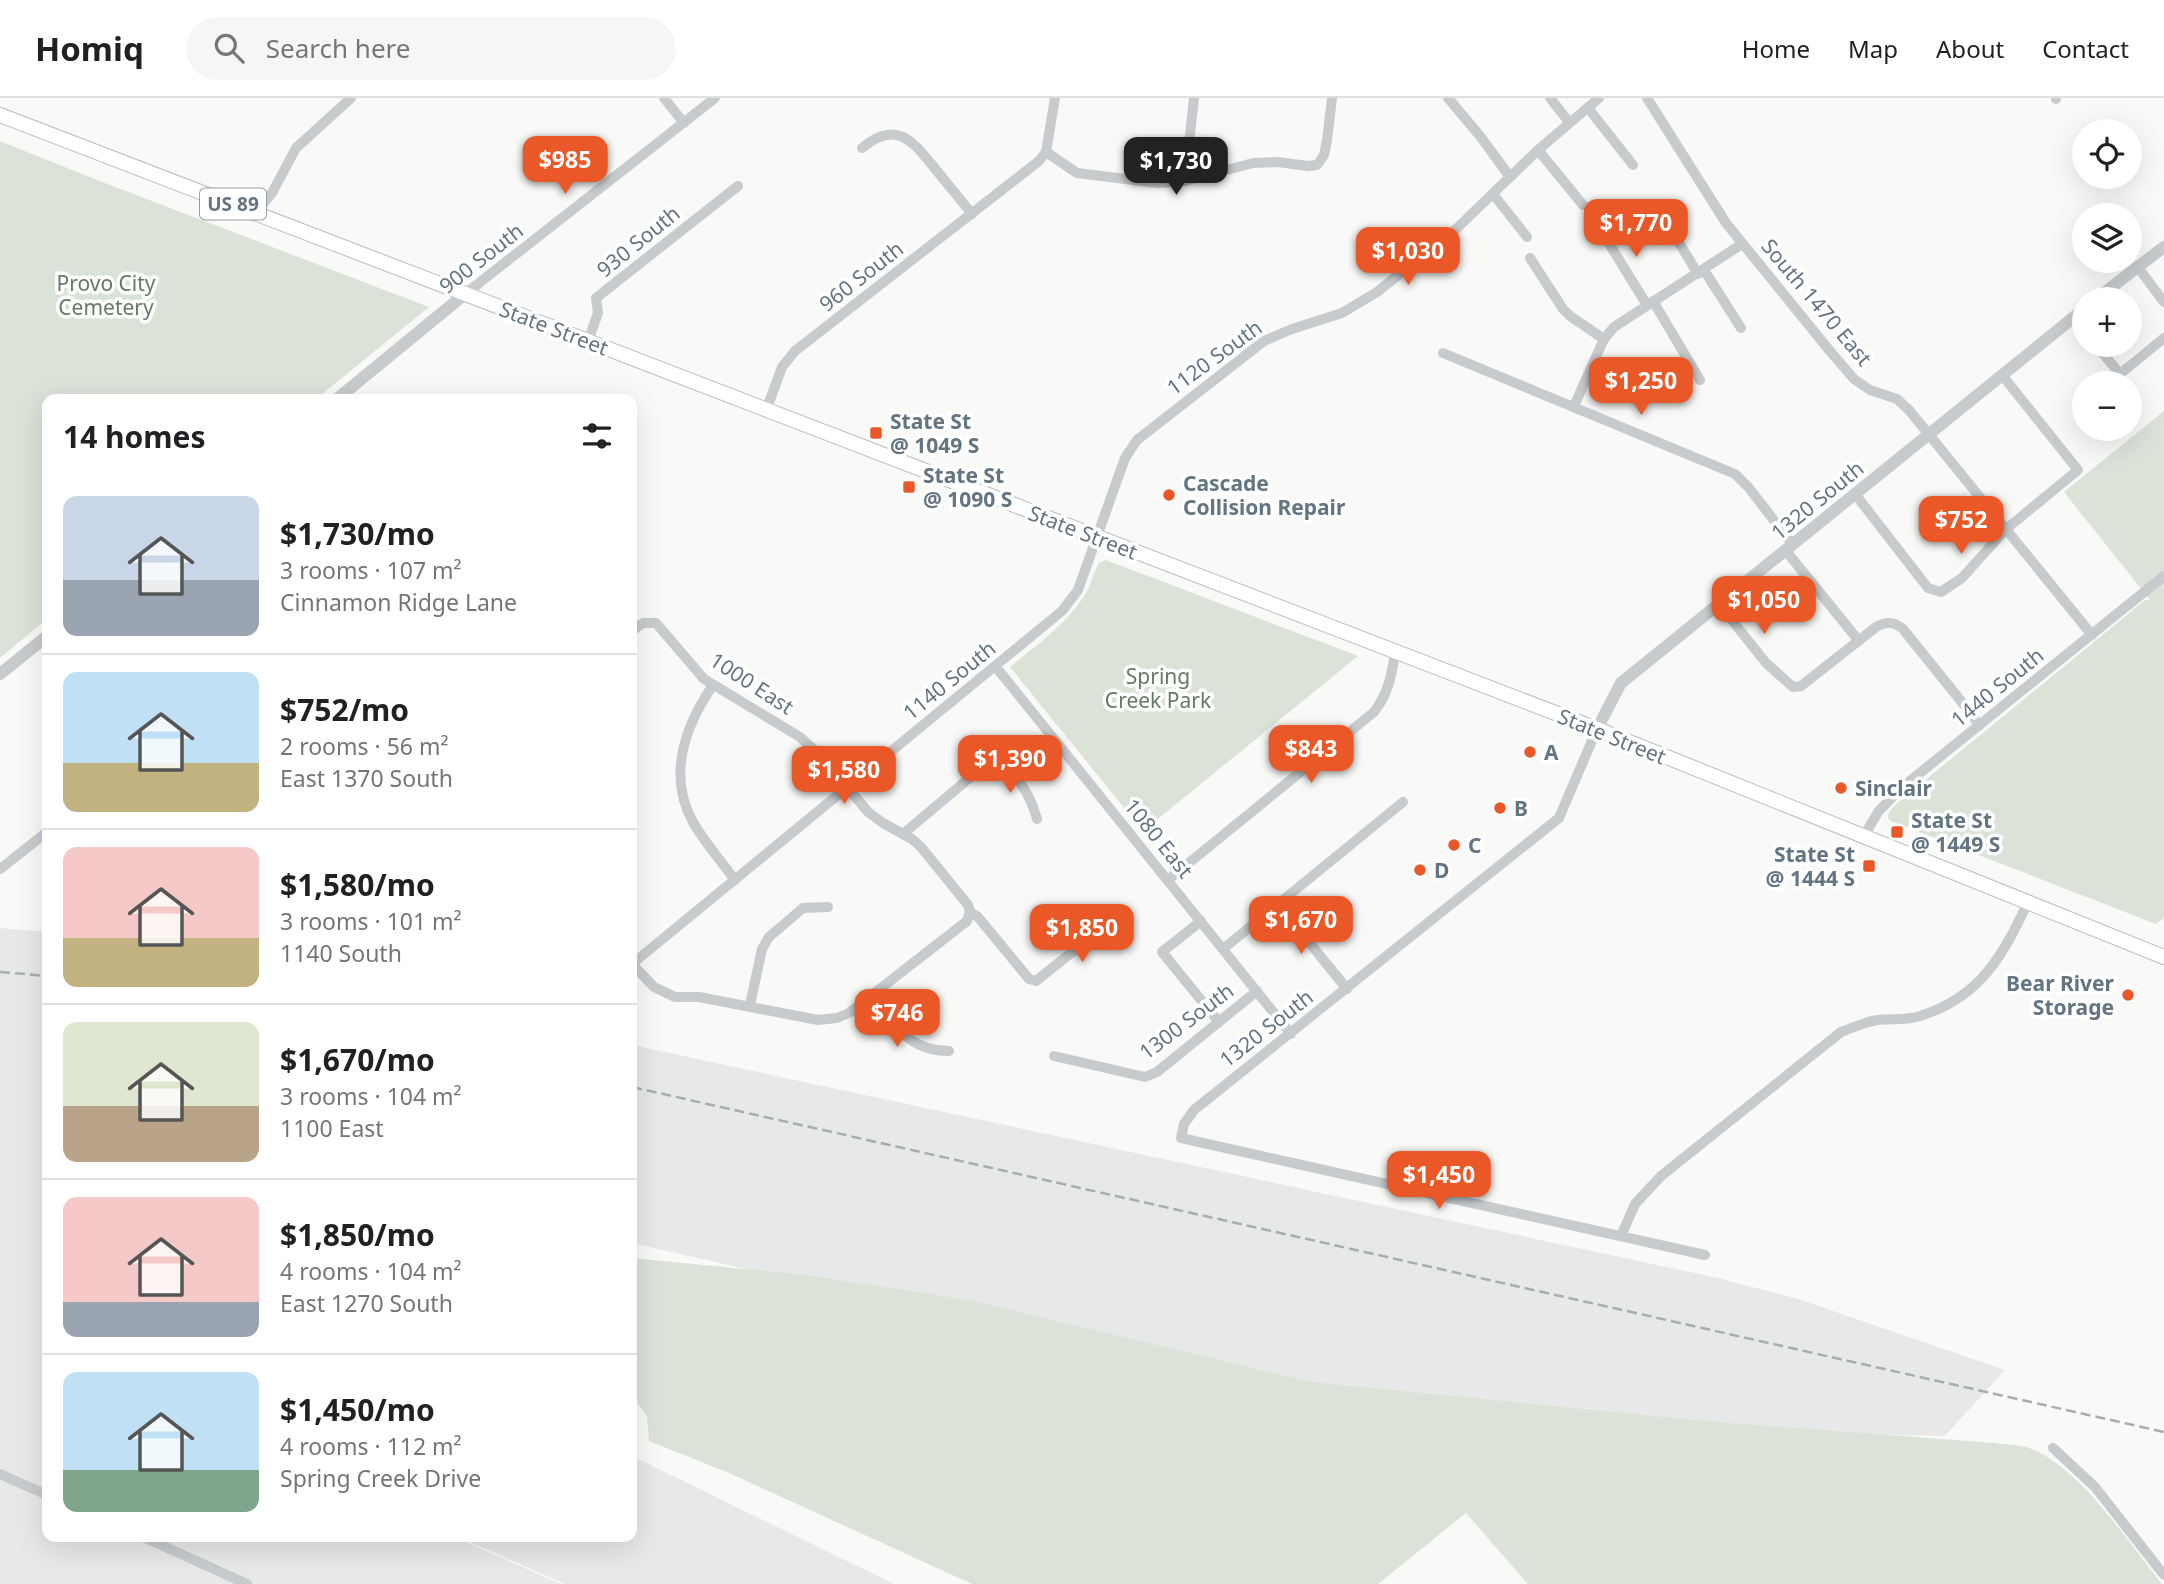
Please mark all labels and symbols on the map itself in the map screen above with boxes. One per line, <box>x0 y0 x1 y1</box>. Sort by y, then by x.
pin: $985 <box>524 136 606 196</box>
pin: $1,730 <box>1119 138 1233 197</box>
road number: US 89 <box>200 188 266 220</box>
street label: 930 South <box>591 199 685 283</box>
pin: $1,770 <box>1579 200 1693 259</box>
street label: 900 South <box>433 216 529 300</box>
pin: $1,030 <box>1351 228 1465 287</box>
street label: South 1470 East <box>1756 233 1879 372</box>
street label: 960 South <box>813 234 909 318</box>
park label: Provo City Cemetery <box>56 269 156 321</box>
street label: State Street <box>496 294 613 362</box>
street label: 1120 South <box>1161 313 1267 401</box>
pin: $1,250 <box>1584 358 1698 417</box>
place label: State St @ 1049 S <box>890 407 979 459</box>
marker: State St @ 1049 S <box>868 425 884 441</box>
street label: 1320 South <box>1765 454 1869 546</box>
place label: State St @ 1090 S <box>923 461 1012 513</box>
place label: Cascade Collision Repair <box>1183 469 1346 521</box>
marker: State St @ 1090 S <box>901 479 917 495</box>
marker: Cascade Collision Repair <box>1161 487 1177 503</box>
pin: $752 <box>1920 496 2002 556</box>
street label: State Street <box>1025 498 1142 566</box>
pin: $1,050 <box>1707 576 1821 636</box>
street label: 1140 South <box>897 634 1001 726</box>
street label: 1440 South <box>1945 641 2049 733</box>
street label: 1000 East <box>705 645 800 721</box>
park label: Spring Creek Park <box>1105 662 1212 714</box>
street label: State Street <box>1554 702 1671 771</box>
pin: $843 <box>1270 726 1352 785</box>
pin: $1,390 <box>953 736 1067 795</box>
place label: A <box>1544 738 1559 766</box>
marker: A <box>1522 744 1538 760</box>
pin: $1,580 <box>787 746 901 806</box>
place label: Sinclair <box>1855 774 1932 802</box>
marker: Sinclair <box>1833 780 1849 796</box>
street label: 1080 East <box>1118 792 1200 884</box>
place label: B <box>1514 794 1528 822</box>
marker: B <box>1492 800 1508 816</box>
place label: State St @ 1449 S <box>1911 806 2000 858</box>
marker: State St @ 1449 S <box>1889 824 1905 840</box>
place label: C <box>1468 831 1481 859</box>
marker: C <box>1446 837 1462 853</box>
place label: State St @ 1444 S <box>1766 840 1855 892</box>
place label: D <box>1434 856 1449 884</box>
marker: State St @ 1444 S <box>1861 858 1877 874</box>
marker: D <box>1412 862 1428 878</box>
pin: $1,670 <box>1244 896 1358 956</box>
pin: $1,850 <box>1025 904 1139 964</box>
place label: Bear River Storage <box>2006 969 2115 1021</box>
street label: 1300 South <box>1133 976 1239 1066</box>
street label: 1320 South <box>1214 983 1318 1073</box>
marker: Bear River Storage <box>2120 987 2136 1003</box>
pin: $746 <box>856 990 938 1049</box>
pin: $1,450 <box>1382 1152 1496 1211</box>

